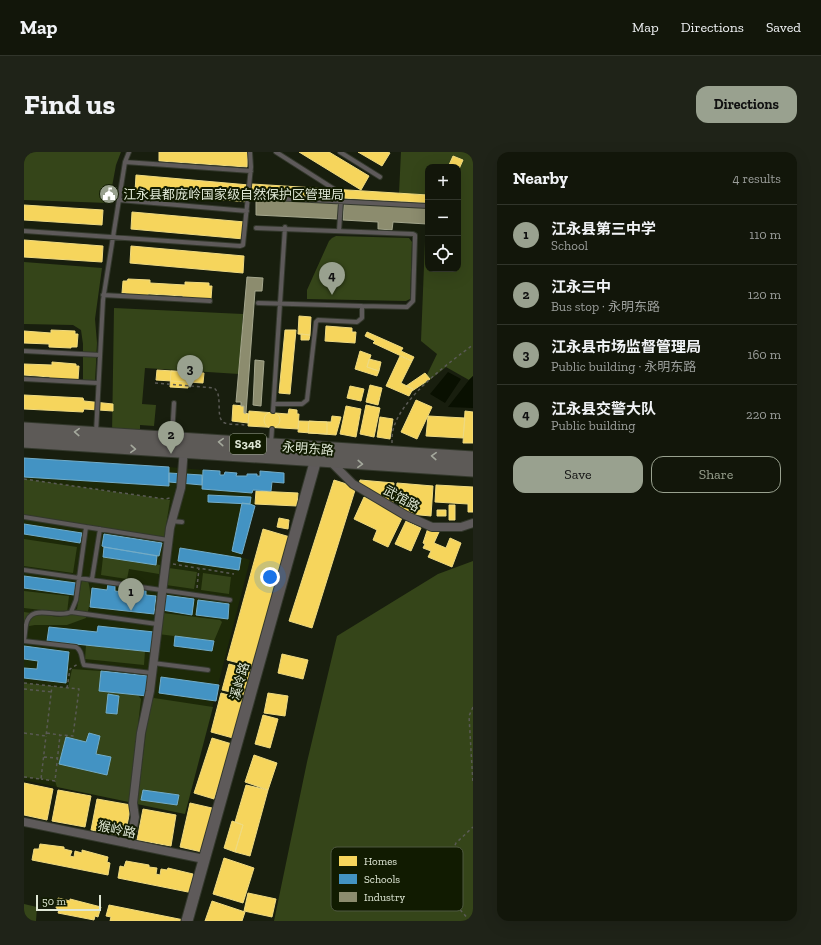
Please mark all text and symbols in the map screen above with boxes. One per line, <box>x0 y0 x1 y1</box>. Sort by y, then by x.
text: Map <box>20 16 57 39</box>
text: Map <box>632 19 659 36</box>
text: Directions <box>681 19 744 36</box>
text: Saved <box>766 19 801 36</box>
button: Directions <box>696 86 797 123</box>
text: Find us <box>24 88 115 121</box>
map controls <box>425 164 461 272</box>
button: + <box>425 164 461 200</box>
text: Nearby <box>513 168 568 188</box>
text: 4 results <box>733 171 781 186</box>
public building icon: 江永县都庞岭国家级自然保护区管理局 <box>98 183 120 205</box>
place label: 江永县都庞岭国家级自然保护区管理局 <box>123 187 344 202</box>
button: − <box>425 200 461 236</box>
text: 江永县第三中学 <box>551 220 656 238</box>
text: 1 <box>523 227 529 242</box>
text: 110 m <box>749 227 781 242</box>
button: locate <box>425 236 461 272</box>
text: School <box>551 238 588 253</box>
pin: 4 <box>319 262 345 295</box>
text: 江永三中 <box>551 278 611 296</box>
text: 2 <box>523 287 529 302</box>
text: 120 m <box>748 287 781 302</box>
text: Bus stop · 永明东路 <box>551 299 660 314</box>
text: 江永县市场监督管理局 <box>551 338 701 356</box>
text: 3 <box>523 347 529 362</box>
text: 160 m <box>747 347 781 362</box>
pin: 3 <box>177 355 203 388</box>
text: Public building · 永明东路 <box>551 359 696 374</box>
text: 江永县交警大队 <box>551 400 656 418</box>
text: 4 <box>522 407 530 422</box>
text: 220 m <box>746 407 781 422</box>
text: Public building <box>551 418 635 433</box>
pin: 2 <box>158 421 184 454</box>
one-way arrow <box>74 427 80 436</box>
road number: S348 <box>230 434 266 454</box>
one-way arrow <box>218 438 224 447</box>
street label: 永明东路 <box>281 439 334 458</box>
one-way arrow <box>130 444 136 453</box>
one-way arrow <box>431 452 437 461</box>
button: Save <box>513 456 643 493</box>
button: Share <box>651 456 781 493</box>
one-way arrow <box>357 459 363 468</box>
street label: 武馆路 <box>381 482 422 514</box>
your location <box>260 567 280 587</box>
pin: 1 <box>118 578 144 611</box>
street label: 溪岭路 <box>227 660 252 702</box>
street label: 猴岭路 <box>96 818 138 841</box>
legend <box>331 847 463 911</box>
text: Homes <box>364 855 397 868</box>
text: Schools <box>364 873 400 886</box>
text: Industry <box>364 891 406 904</box>
scale bar <box>36 893 101 912</box>
text: 50 m <box>42 895 66 908</box>

